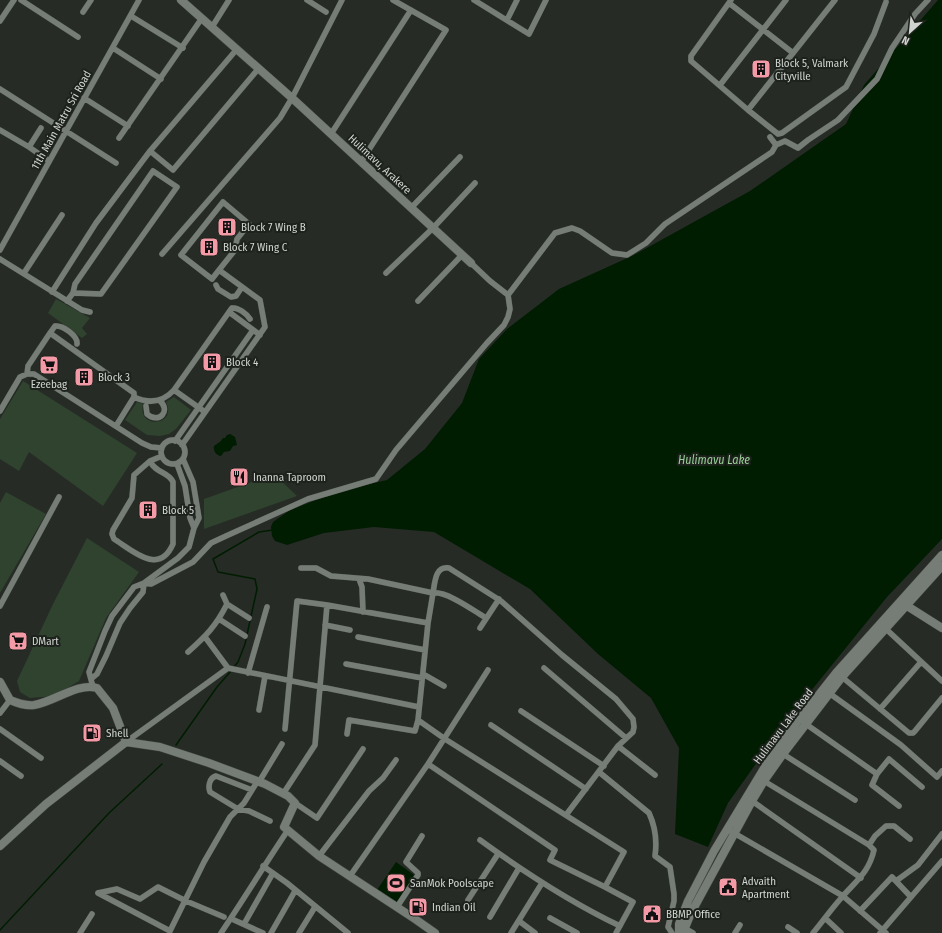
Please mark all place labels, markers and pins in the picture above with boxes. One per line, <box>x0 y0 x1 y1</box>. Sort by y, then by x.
place label: Block 5, Valmark Cityville <box>775 57 849 83</box>
building icon: Block 5, Valmark Cityville <box>750 58 772 80</box>
building icon: Block 7 Wing B <box>216 216 238 238</box>
place label: Block 7 Wing B <box>241 221 306 234</box>
building icon: Block 7 Wing C <box>198 236 220 258</box>
place label: Block 7 Wing C <box>223 241 288 254</box>
building icon: Block 4 <box>201 351 223 373</box>
supermarket icon: Ezeebag <box>38 354 60 376</box>
place label: Block 4 <box>226 356 259 369</box>
building icon: Block 3 <box>73 366 95 388</box>
place label: Block 3 <box>98 371 130 384</box>
place label: Ezeebag <box>31 378 68 391</box>
restaurant icon: Inanna Taproom <box>228 466 250 488</box>
place label: Inanna Taproom <box>253 471 326 484</box>
building icon: Block 5 <box>137 499 159 521</box>
place label: Block 5 <box>162 504 194 517</box>
supermarket icon: DMart <box>7 630 29 652</box>
place label: DMart <box>32 635 59 648</box>
fuel station icon: Shell <box>81 722 103 744</box>
place label: Shell <box>106 727 129 740</box>
sports icon: SanMok Poolscape <box>385 872 407 894</box>
place label: Advaith Apartment <box>742 875 790 901</box>
public building icon: Advaith Apartment <box>717 876 739 898</box>
place label: SanMok Poolscape <box>410 877 494 890</box>
fuel station icon: Indian Oil <box>407 896 429 918</box>
place label: Indian Oil <box>432 901 476 914</box>
public building icon: BBMP Office <box>641 903 663 925</box>
place label: BBMP Office <box>666 908 720 921</box>

